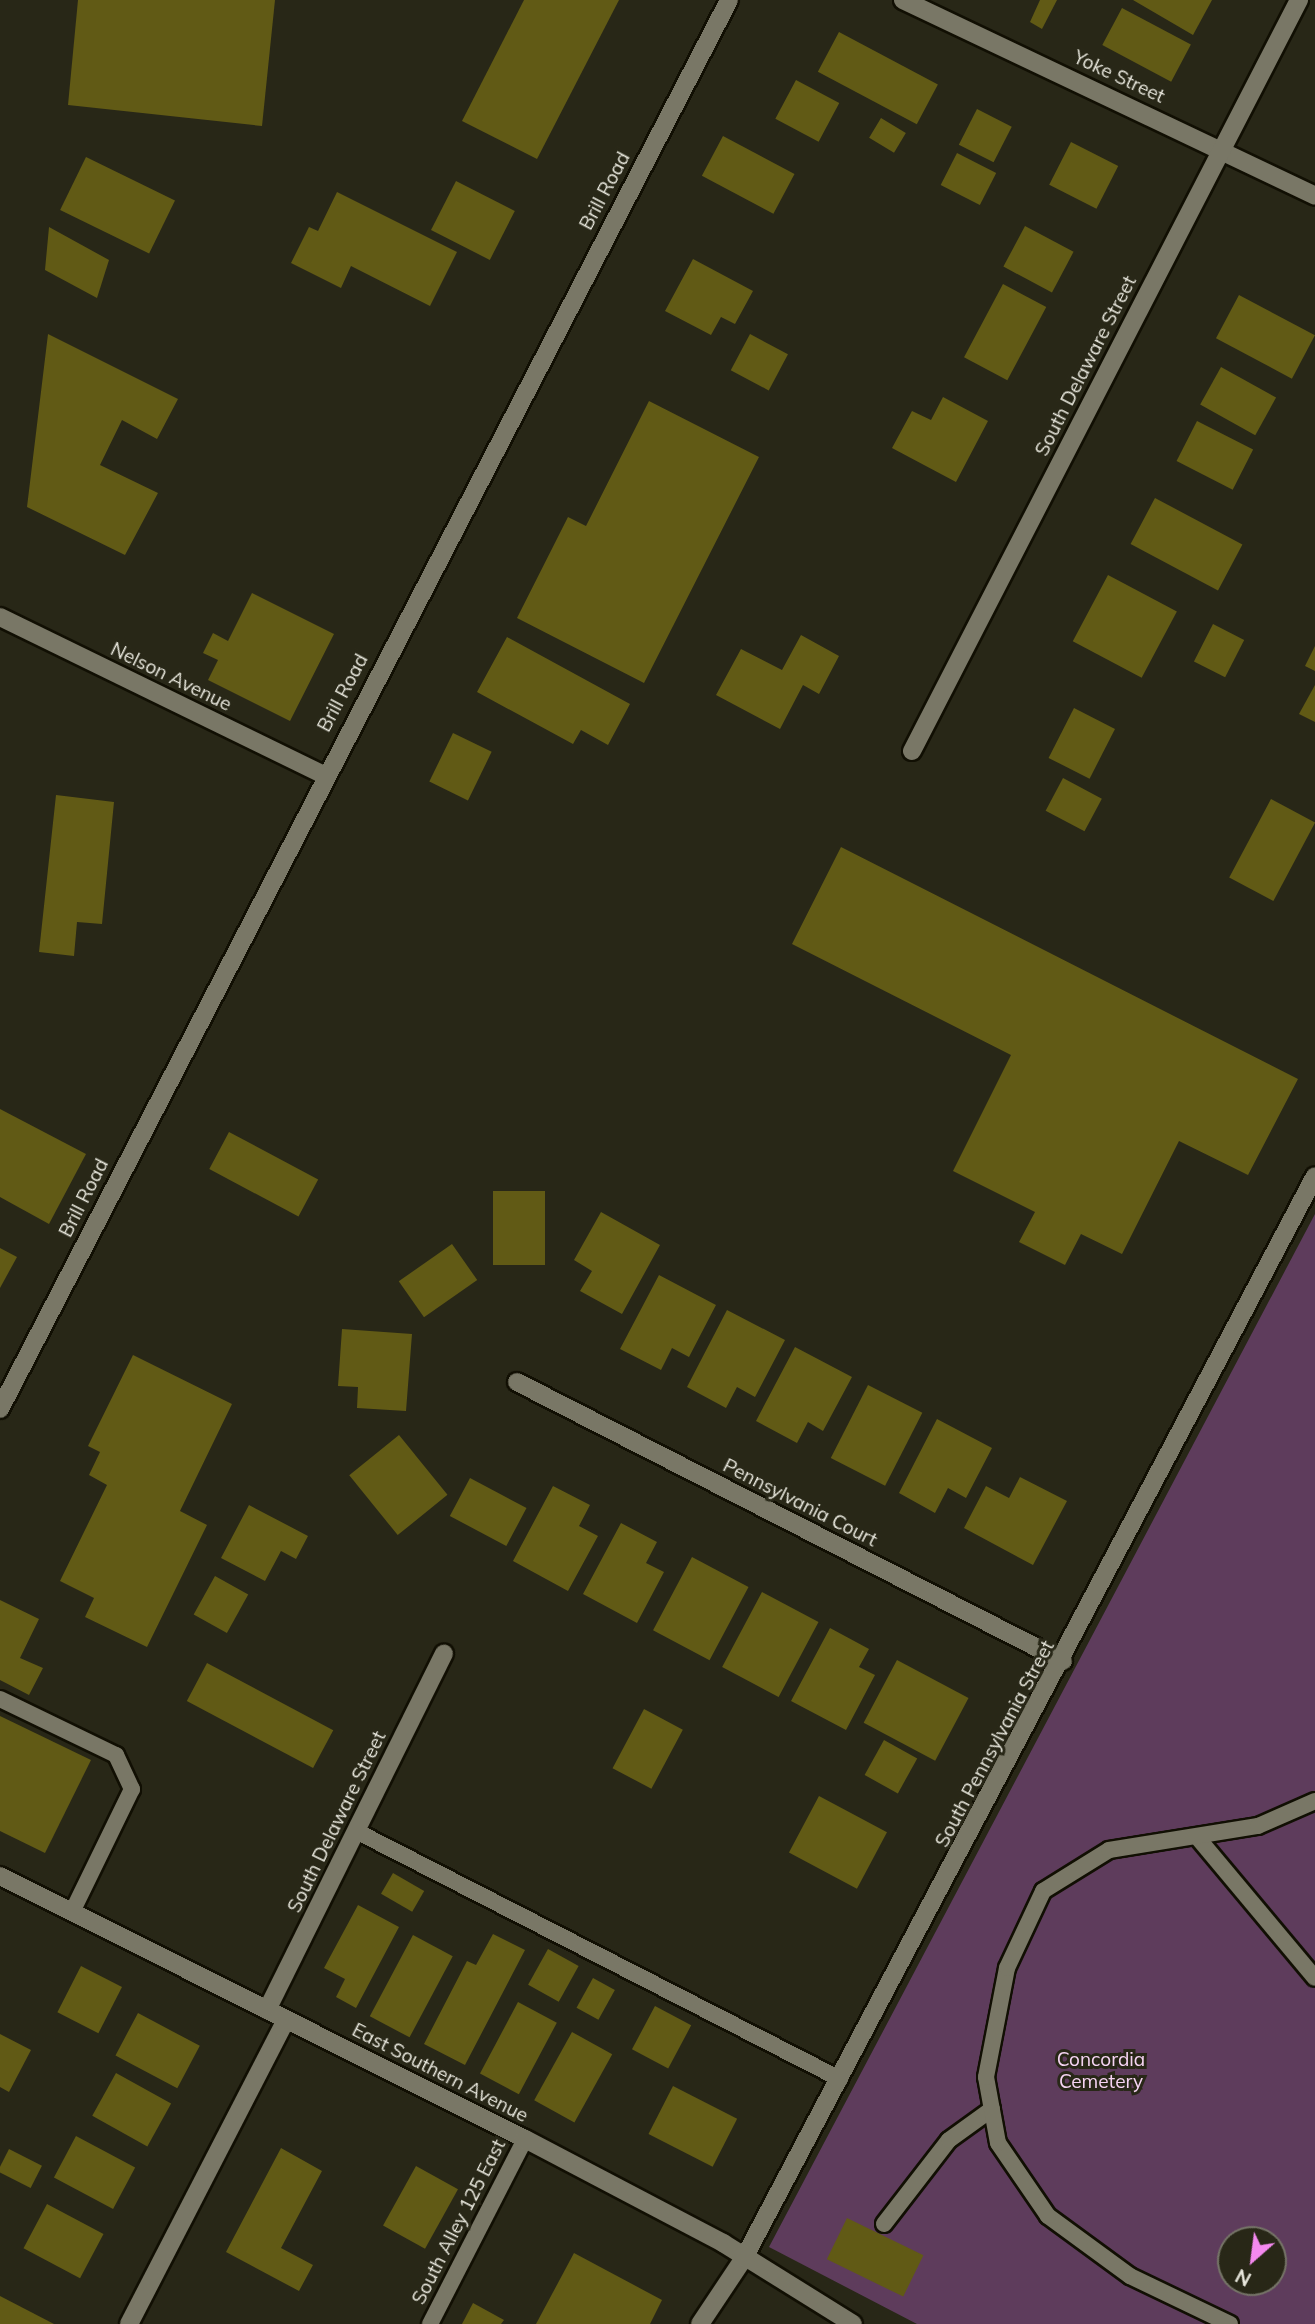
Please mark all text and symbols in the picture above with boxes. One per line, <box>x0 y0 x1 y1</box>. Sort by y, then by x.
street label: Yoke Street <box>1070 46 1168 108</box>
street label: Brill Road <box>575 148 635 234</box>
street label: South Delaware Street <box>1031 272 1141 460</box>
street label: Nelson Avenue <box>107 638 235 716</box>
street label: Brill Road <box>313 650 373 736</box>
street label: Brill Road <box>55 1155 113 1241</box>
street label: Pennsylvania Court <box>719 1454 881 1552</box>
street label: South Pennsylvania Street <box>931 1637 1059 1851</box>
street label: South Delaware Street <box>283 1728 391 1916</box>
street label: East Southern Avenue <box>348 2019 532 2127</box>
park label: Concordia Cemetery <box>1057 2049 1145 2093</box>
street label: South Alley 125 East <box>407 2136 511 2308</box>
north arrow <box>1217 2226 1287 2296</box>
text: N <box>1231 2264 1255 2292</box>

